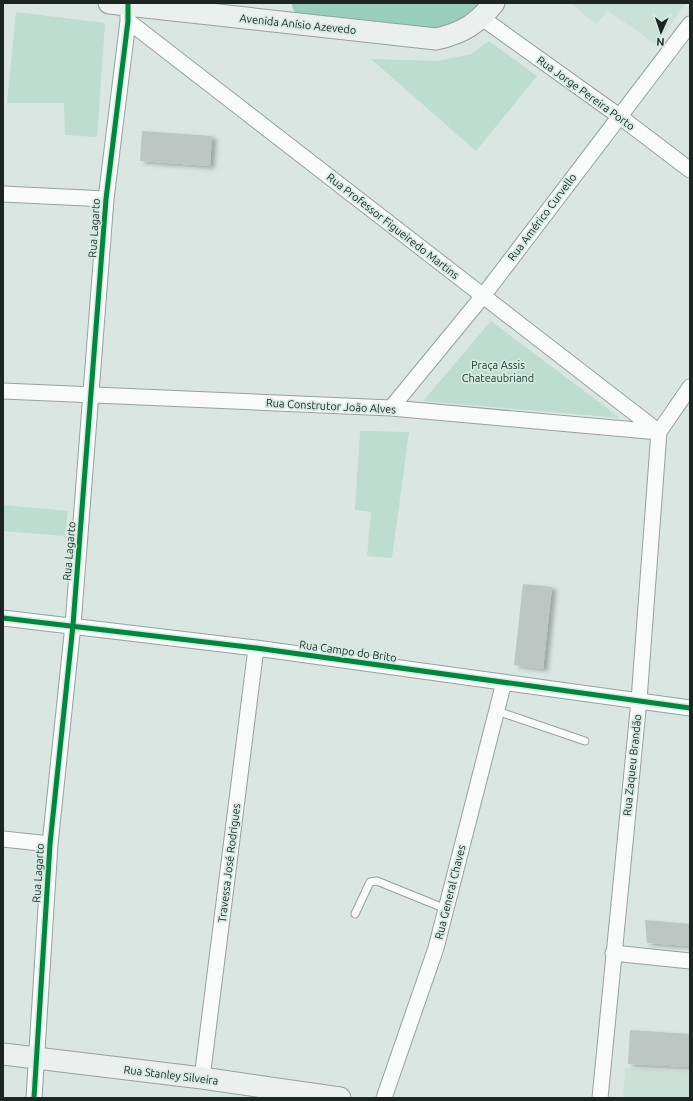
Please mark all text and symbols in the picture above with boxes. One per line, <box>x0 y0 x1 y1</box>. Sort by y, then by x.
street label: Avenida Anísio Azevedo <box>239 12 357 36</box>
north arrow <box>641 12 681 52</box>
text: N <box>656 36 665 48</box>
street label: Rua Jorge Pereira Porto <box>535 54 637 132</box>
street label: Rua Professor Figueiredo Martins <box>325 171 462 281</box>
street label: Rua Américo Curvello <box>505 171 579 263</box>
street label: Rua Lagarto <box>86 198 102 258</box>
park label: Praça Assis Chateaubriand <box>462 359 534 384</box>
street label: Rua Construtor João Alves <box>266 397 397 415</box>
street label: Rua Lagarto <box>60 521 78 581</box>
street label: Rua Campo do Brito <box>298 638 398 664</box>
street label: Rua Zaqueu Brandão <box>621 713 643 817</box>
street label: Travessa José Rodrigues <box>216 803 242 923</box>
street label: Rua Lagarto <box>30 843 46 903</box>
street label: Rua General Chaves <box>432 843 468 941</box>
street label: Rua Stanley Silveira <box>123 1063 219 1087</box>

